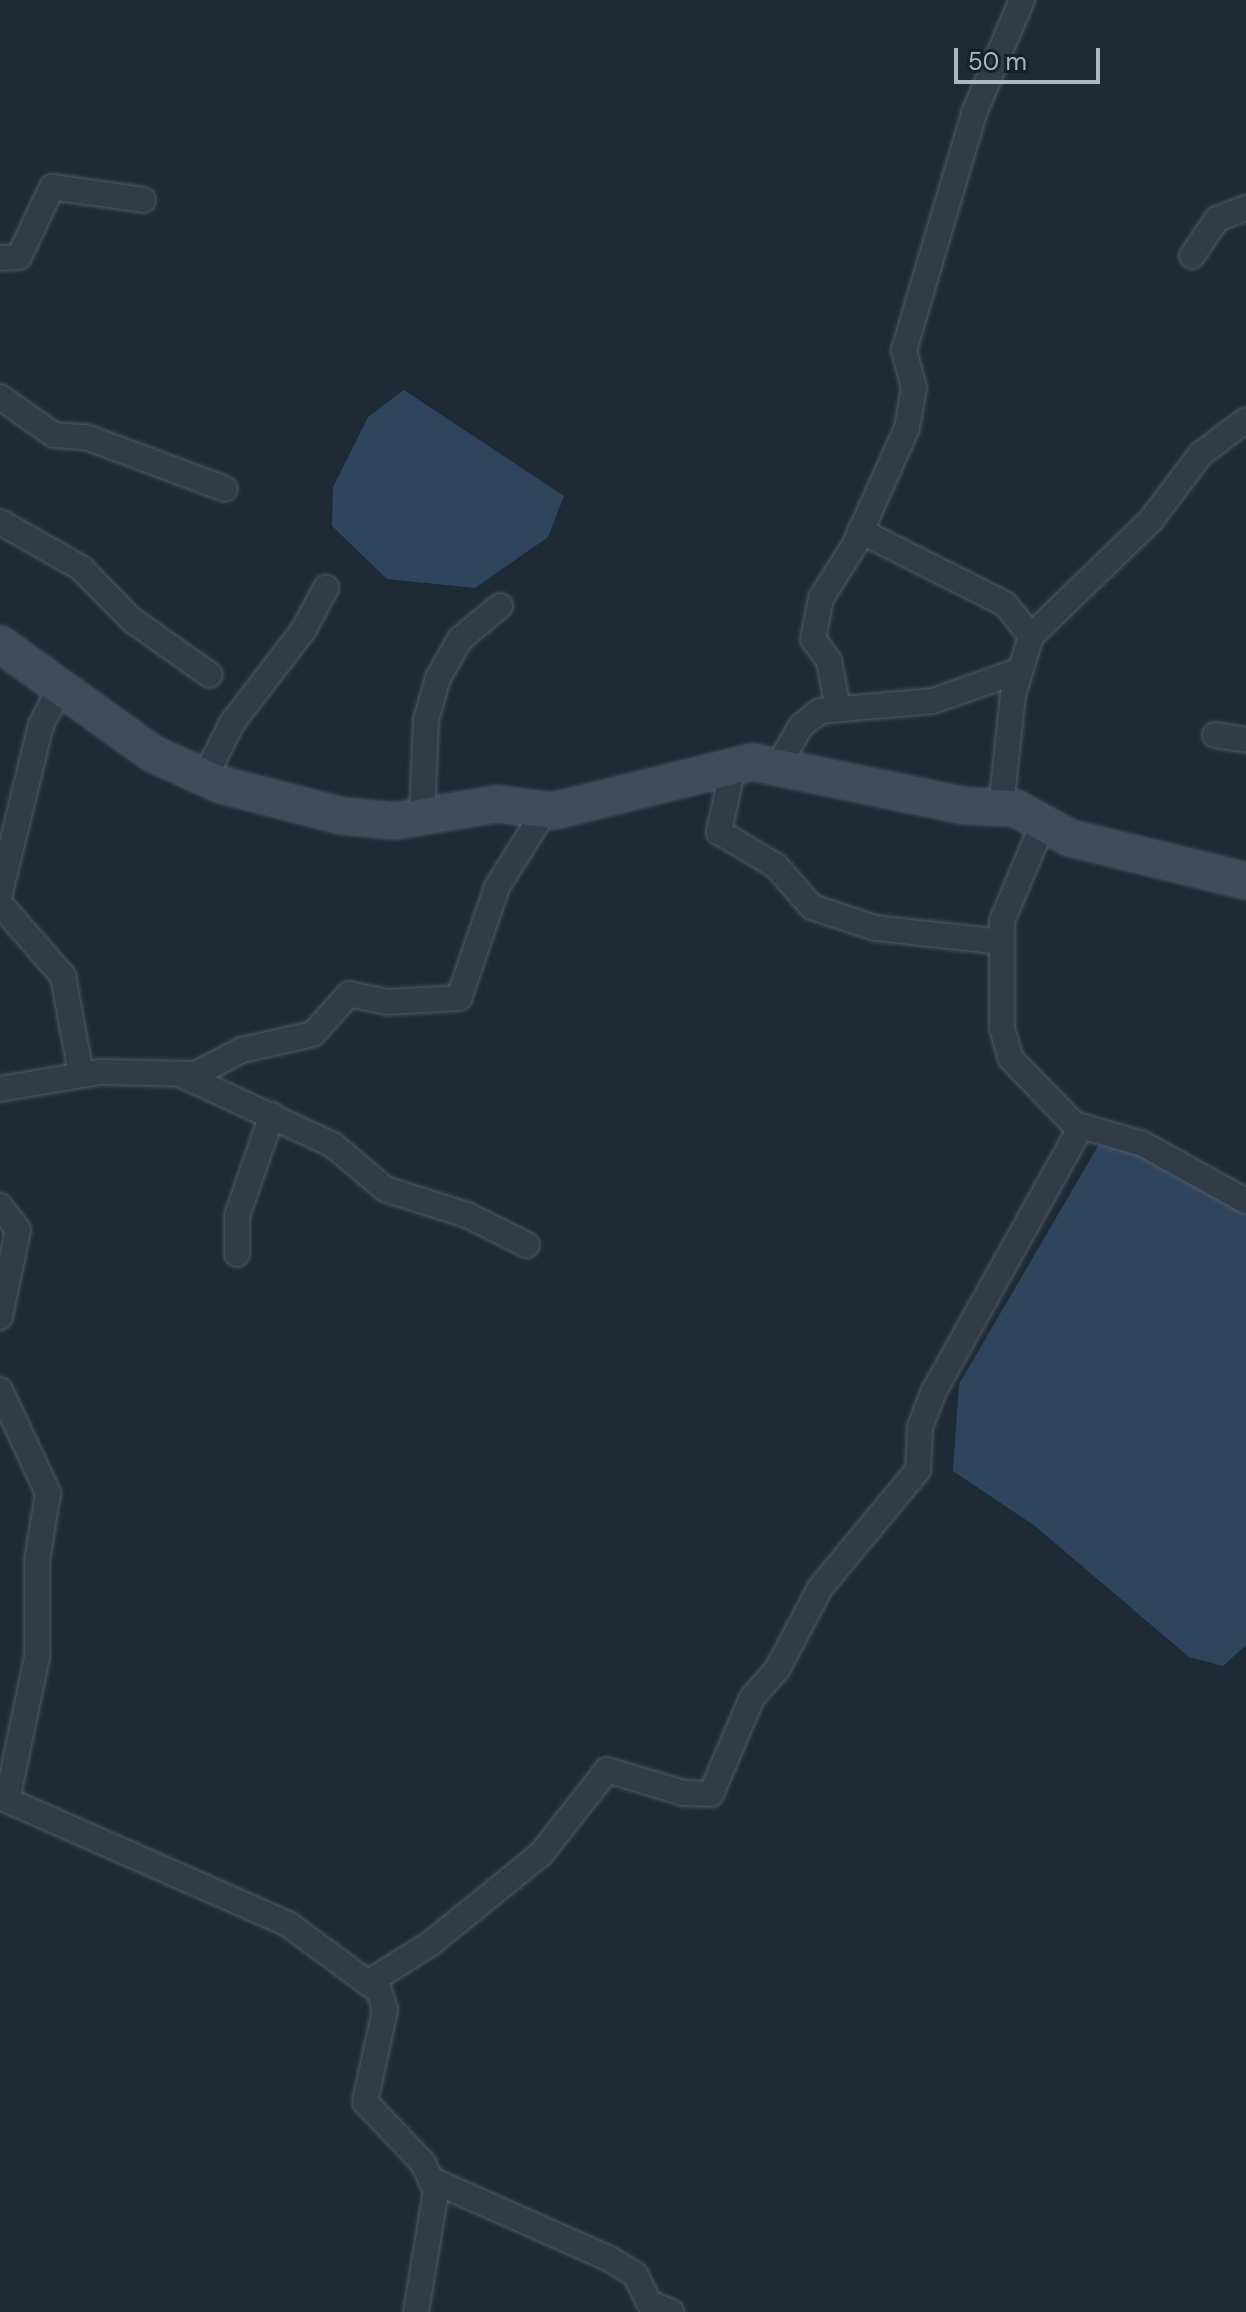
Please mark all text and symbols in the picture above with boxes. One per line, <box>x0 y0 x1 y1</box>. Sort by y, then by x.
scale bar <box>958 32 1104 82</box>
text: 50 m <box>968 46 1027 77</box>

